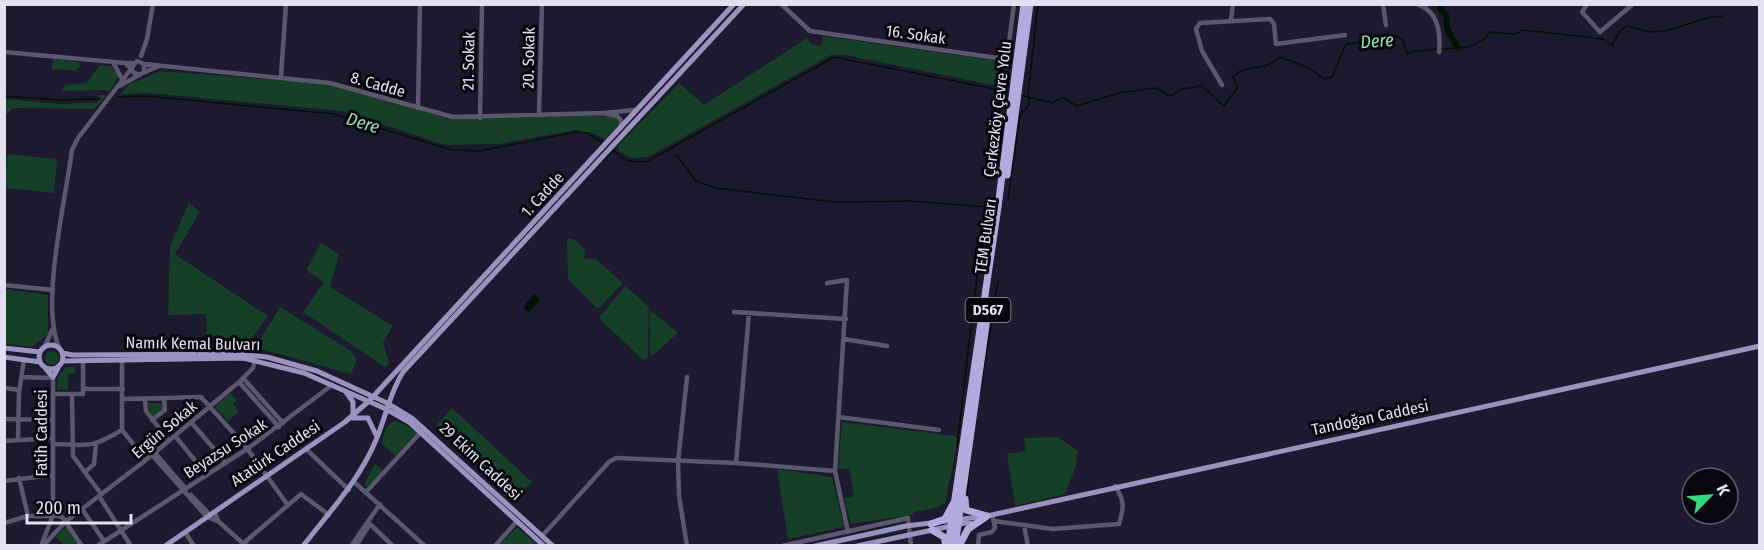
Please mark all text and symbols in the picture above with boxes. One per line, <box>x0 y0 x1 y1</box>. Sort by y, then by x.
street label: 16. Sokak <box>885 21 948 48</box>
street label: 20. Sokak <box>518 27 539 89</box>
water label: Dere <box>1360 29 1395 53</box>
street label: 21. Sokak <box>458 31 479 91</box>
street label: Çerkezköy Çevre Yolu <box>980 40 1016 178</box>
street label: 8. Cadde <box>348 68 407 101</box>
water label: Dere <box>344 108 383 139</box>
street label: 1. Cadde <box>517 168 568 221</box>
street label: TEM Bulvarı <box>971 197 1000 275</box>
road number: D567 <box>966 298 1010 322</box>
street label: Namık Kemal Bulvarı <box>125 333 261 354</box>
street label: Fatih Caddesi <box>32 389 51 477</box>
street label: Ergün Sokak <box>128 396 201 462</box>
street label: Tandoğan Caddesi <box>1310 396 1430 439</box>
street label: Beyazsu Sokak <box>180 414 271 482</box>
street label: Atatürk Caddesi <box>227 417 324 490</box>
street label: 29 Ekim Caddesi <box>436 419 526 504</box>
north arrow <box>1680 466 1740 526</box>
text: K <box>1713 482 1734 499</box>
scale bar <box>27 487 130 525</box>
text: 200 m <box>36 497 81 519</box>

